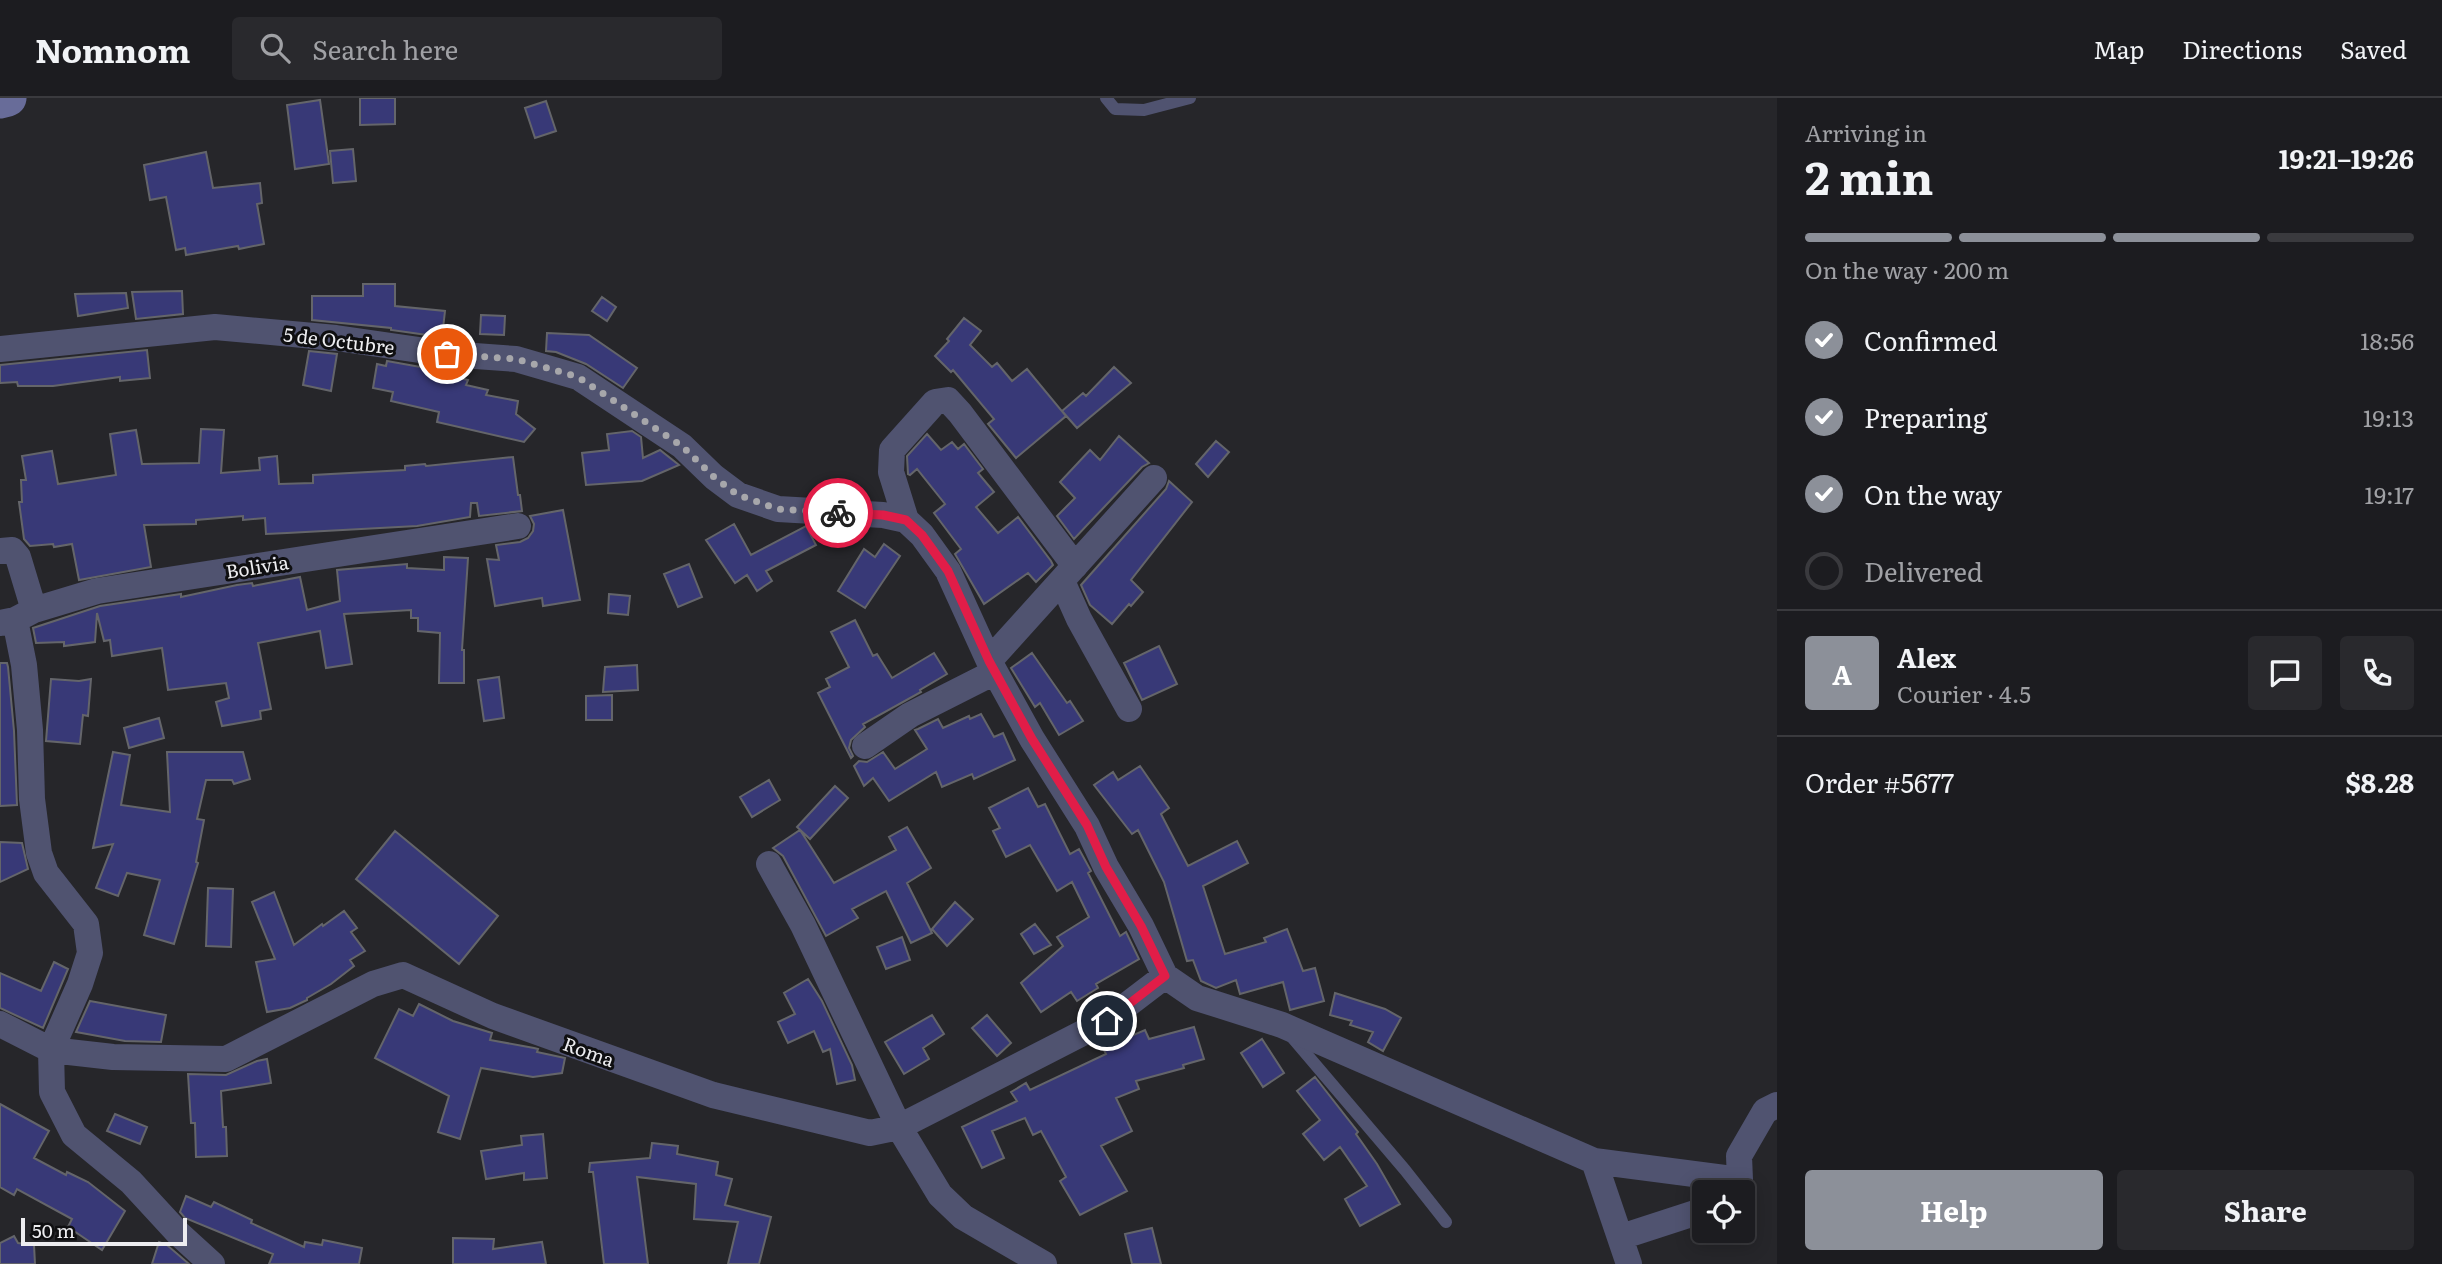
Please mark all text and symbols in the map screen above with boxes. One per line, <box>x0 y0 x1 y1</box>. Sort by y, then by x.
search box <box>232 17 722 80</box>
text: Nomnom <box>35 24 190 73</box>
icon: search <box>256 29 294 67</box>
text: Search here <box>312 29 458 68</box>
text: Map <box>2093 31 2144 66</box>
text: Directions <box>2182 31 2302 66</box>
text: Saved <box>2340 31 2407 66</box>
text: Arriving in <box>1805 115 1927 149</box>
text: 19:21–19:26 <box>2279 138 2414 177</box>
text: 2 min <box>1805 141 1934 209</box>
text: On the way · 200 m <box>1805 252 2009 286</box>
street label: 5 de Octubre <box>282 319 396 361</box>
text: Confirmed <box>1864 320 1998 359</box>
icon: check <box>1805 321 1843 359</box>
text: 18:56 <box>2360 323 2414 357</box>
pin <box>417 324 477 384</box>
icon: bag <box>428 335 466 373</box>
text: Preparing <box>1864 397 1987 436</box>
icon: check <box>1805 398 1843 436</box>
text: 19:13 <box>2363 400 2414 434</box>
text: On the way <box>1864 474 2002 513</box>
icon: check <box>1805 475 1843 513</box>
text: 19:17 <box>2365 477 2414 511</box>
courier <box>803 478 873 548</box>
icon: bike <box>819 494 857 532</box>
street label: Bolivia <box>224 547 291 585</box>
text: Delivered <box>1864 551 1983 590</box>
button: chat <box>2248 636 2322 710</box>
button: phone <box>2340 636 2414 710</box>
text: Alex <box>1897 637 1956 676</box>
text: A <box>1832 654 1852 693</box>
text: Courier · 4.5 <box>1897 676 2031 710</box>
text: Order #5677 <box>1805 762 1954 801</box>
text: $8.28 <box>2345 762 2414 801</box>
pin <box>1077 991 1137 1051</box>
icon: home <box>1088 1002 1126 1040</box>
street label: Roma <box>559 1029 619 1073</box>
button: Help <box>1805 1170 2103 1250</box>
button: Share <box>2117 1170 2414 1250</box>
map controls <box>1692 1180 1755 1243</box>
button: locate <box>1692 1180 1755 1243</box>
scale bar <box>21 1215 187 1247</box>
text: 50 m <box>32 1216 75 1244</box>

